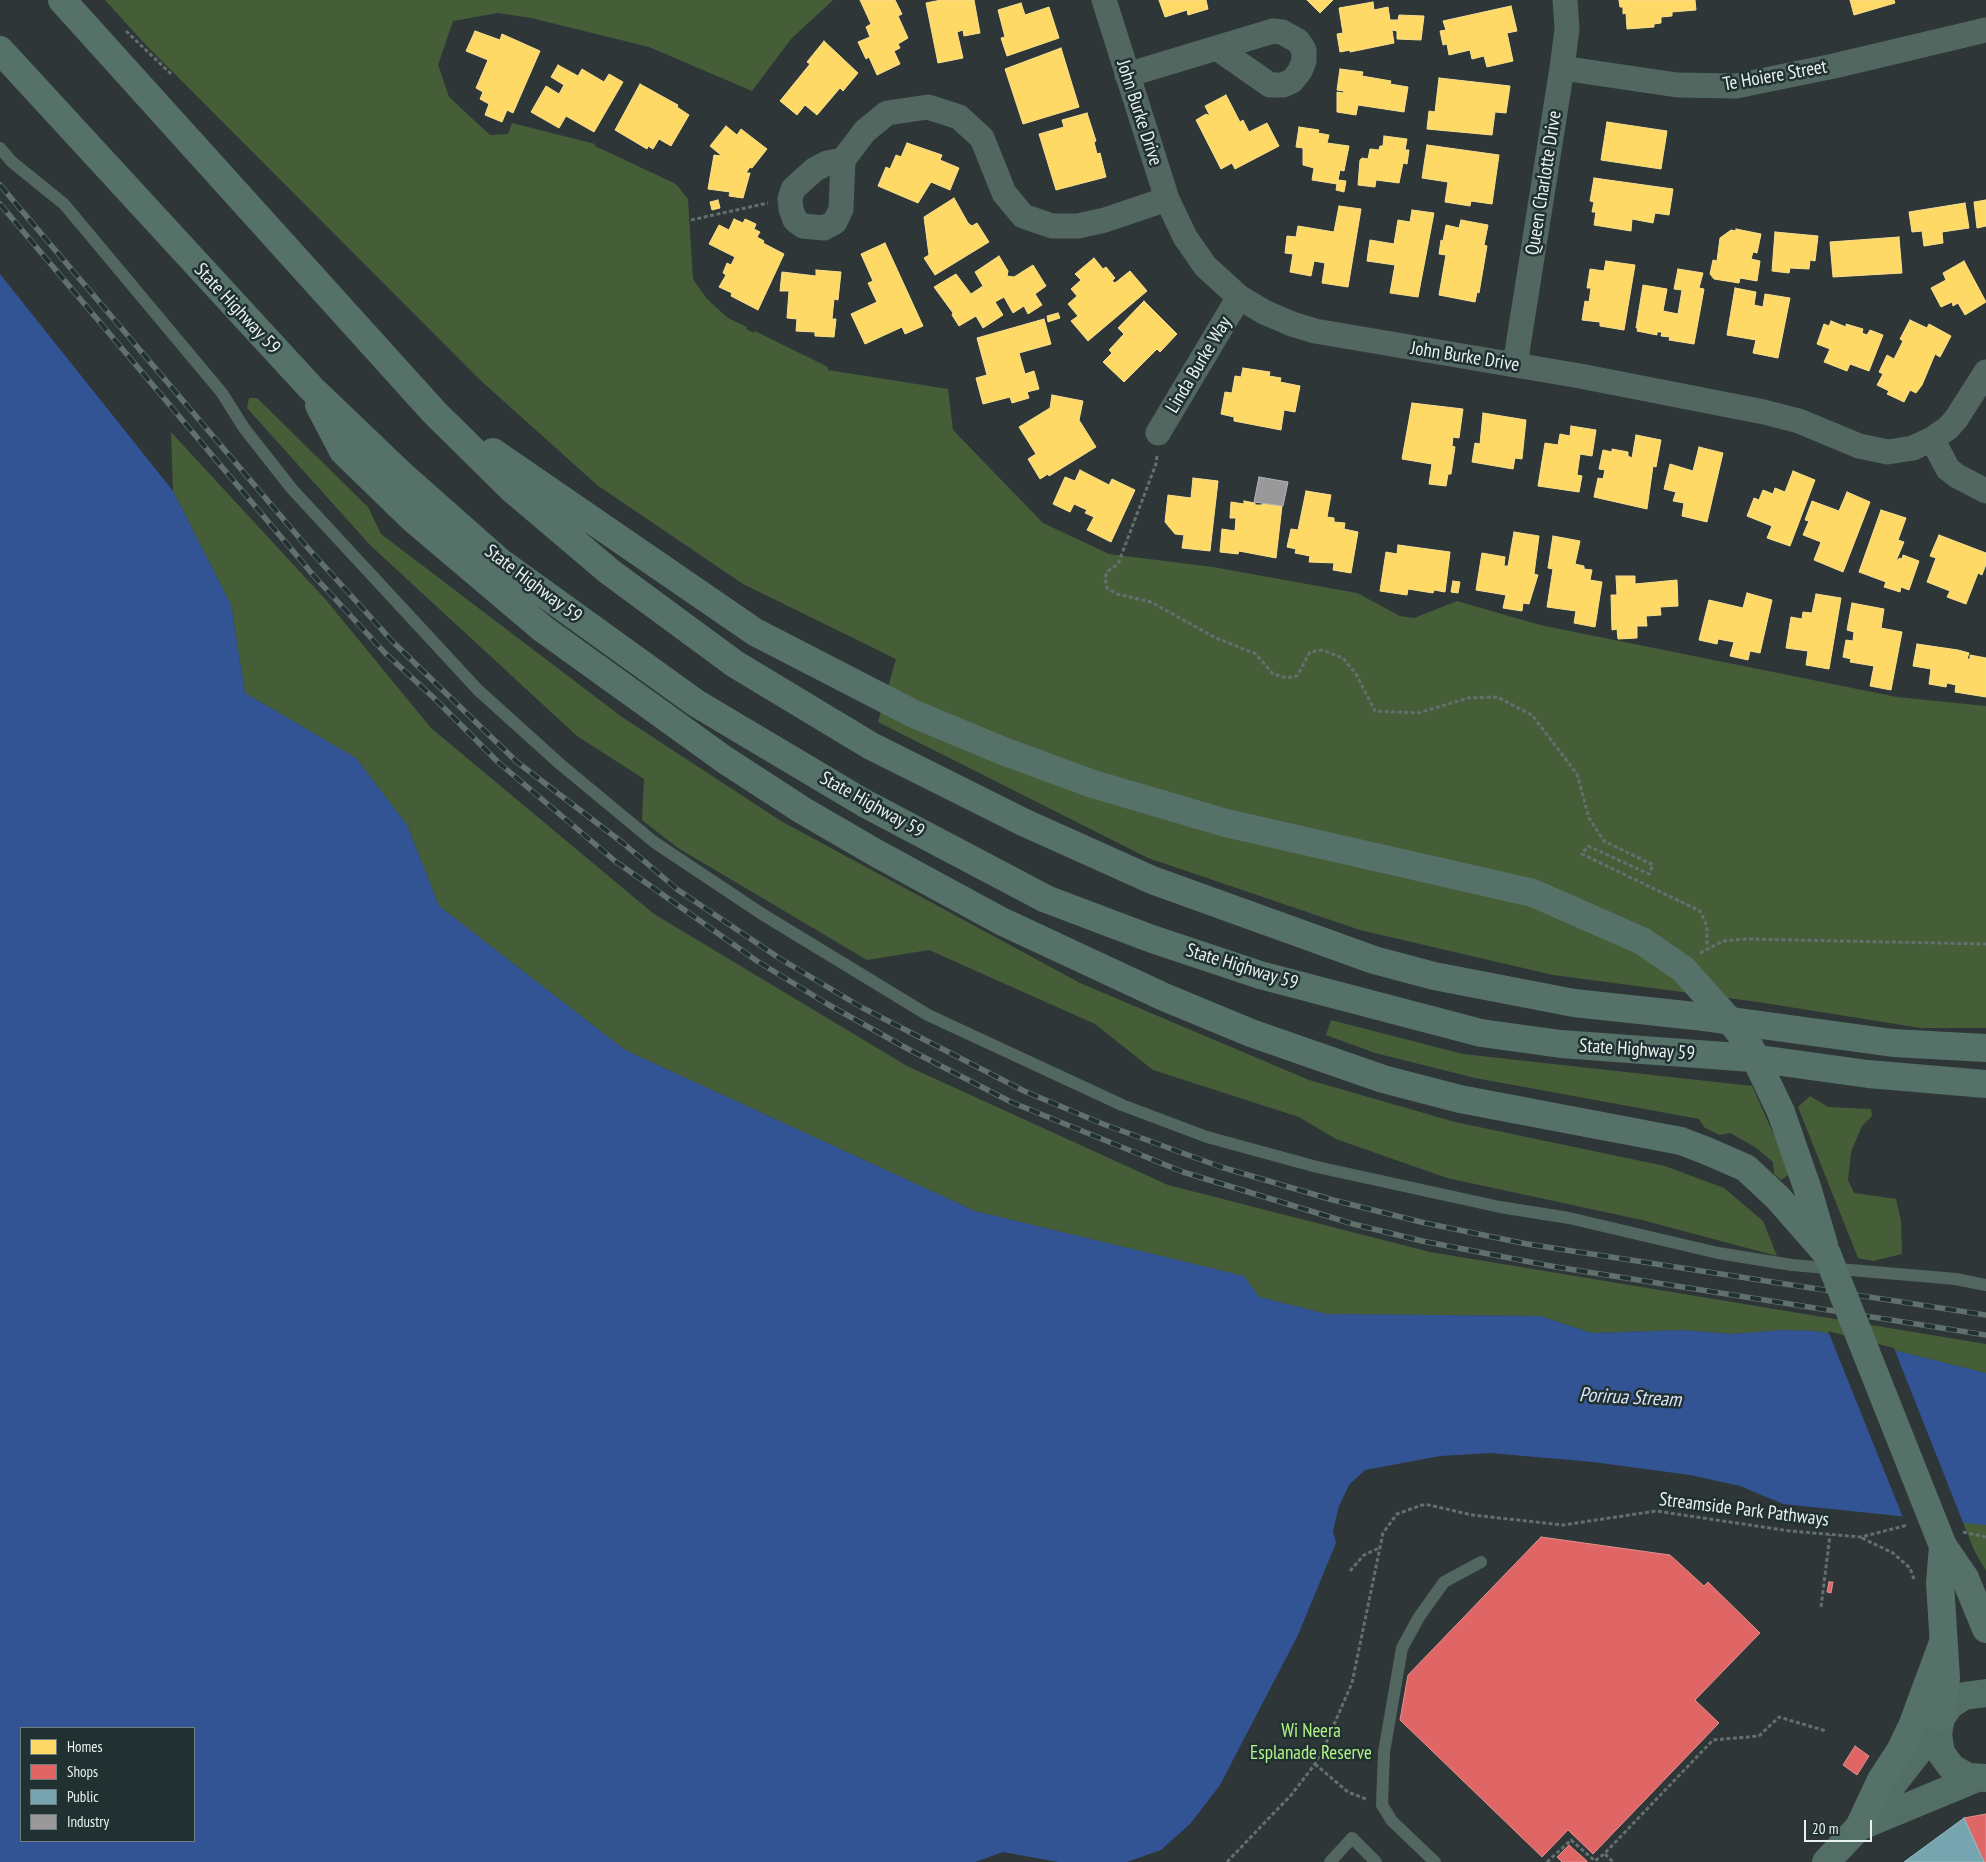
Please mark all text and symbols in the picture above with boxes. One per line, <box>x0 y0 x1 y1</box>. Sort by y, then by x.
street label: Te Hoiere Street <box>1721 56 1829 96</box>
street label: John Burke Drive <box>1111 57 1167 169</box>
street label: Queen Charlotte Drive <box>1521 109 1567 257</box>
street label: State Highway 59 <box>189 259 285 359</box>
street label: Linda Burke Way <box>1161 313 1237 417</box>
street label: John Burke Drive <box>1409 337 1521 377</box>
street label: State Highway 59 <box>480 540 586 628</box>
street label: State Highway 59 <box>816 767 928 843</box>
street label: State Highway 59 <box>1183 939 1301 995</box>
street label: State Highway 59 <box>1578 1035 1696 1065</box>
water label: Porirua Stream <box>1578 1383 1682 1413</box>
street label: Streamside Park Pathways <box>1658 1488 1830 1532</box>
park label: Wi Neera Esplanade Reserve <box>1250 1721 1372 1765</box>
legend <box>20 1727 195 1842</box>
text: Homes <box>67 1737 103 1756</box>
text: Shops <box>67 1762 98 1781</box>
text: Public <box>67 1787 98 1806</box>
scale bar <box>1806 1810 1874 1842</box>
text: Industry <box>67 1812 109 1831</box>
text: 20 m <box>1812 1819 1838 1838</box>

